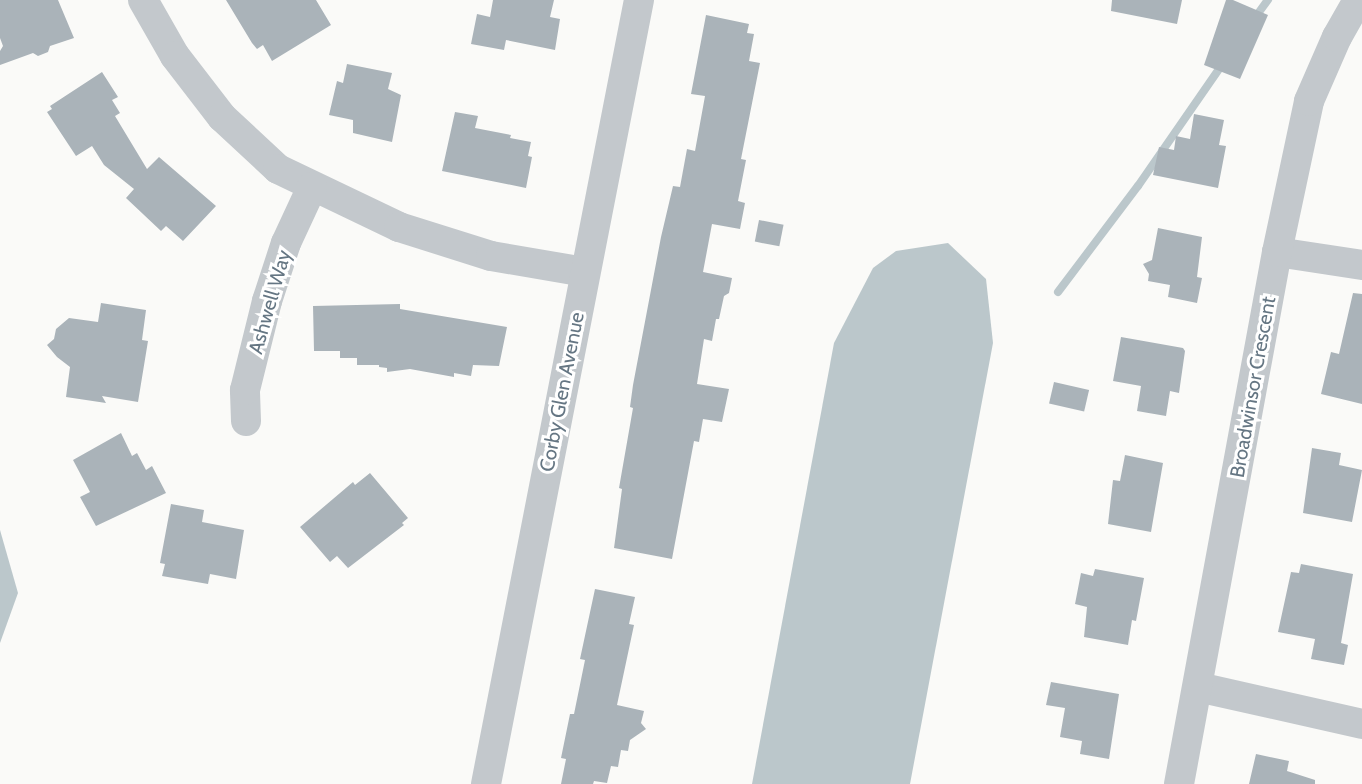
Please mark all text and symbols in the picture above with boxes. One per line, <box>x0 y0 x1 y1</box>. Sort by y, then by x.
street label: Ashwell Way <box>244 247 296 357</box>
street label: Broadwinsor Crescent <box>1225 295 1281 479</box>
street label: Corby Glen Avenue <box>535 310 589 474</box>

